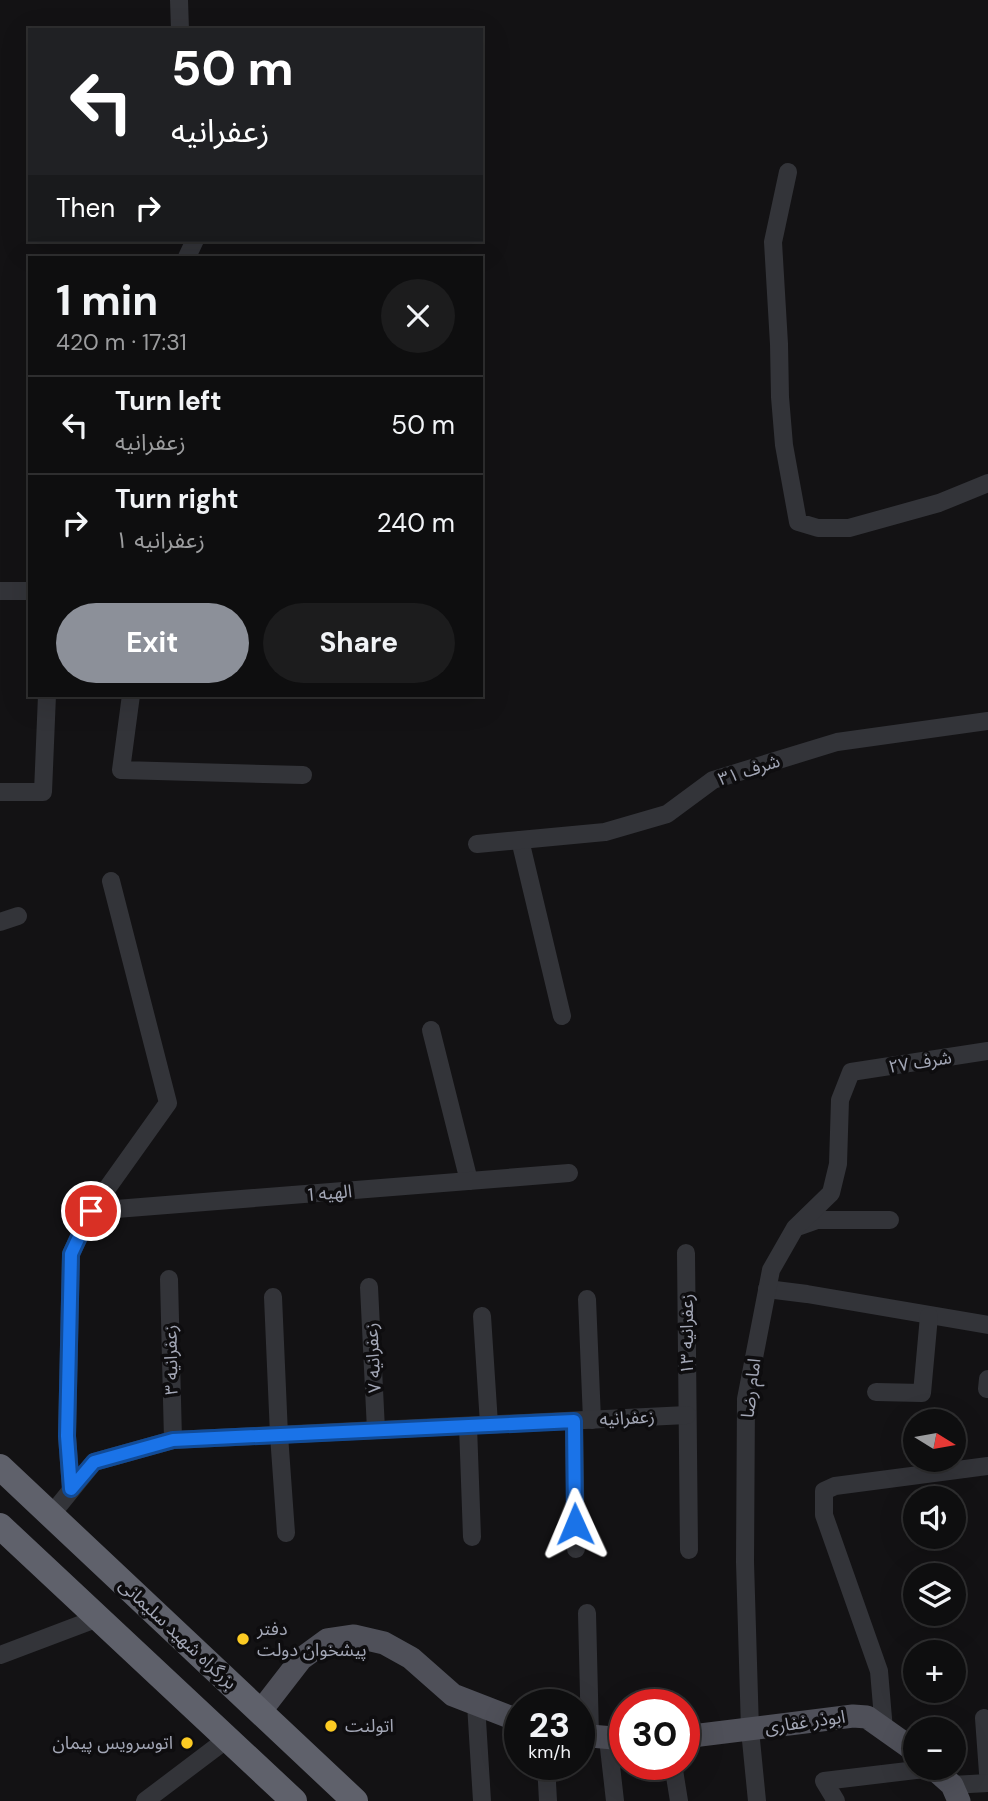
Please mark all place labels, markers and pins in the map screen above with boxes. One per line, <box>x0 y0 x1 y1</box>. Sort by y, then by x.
pin <box>61 1181 121 1241</box>
place label: دفتر پیشخوان دولت <box>256 1617 367 1662</box>
marker: دفتر پیشخوان دولت <box>235 1631 251 1647</box>
place label: اتولنت <box>345 1714 394 1738</box>
marker: اتولنت <box>323 1718 339 1734</box>
place label: اتوسرویس پیمان <box>52 1731 173 1755</box>
marker: اتوسرویس پیمان <box>179 1735 195 1751</box>

